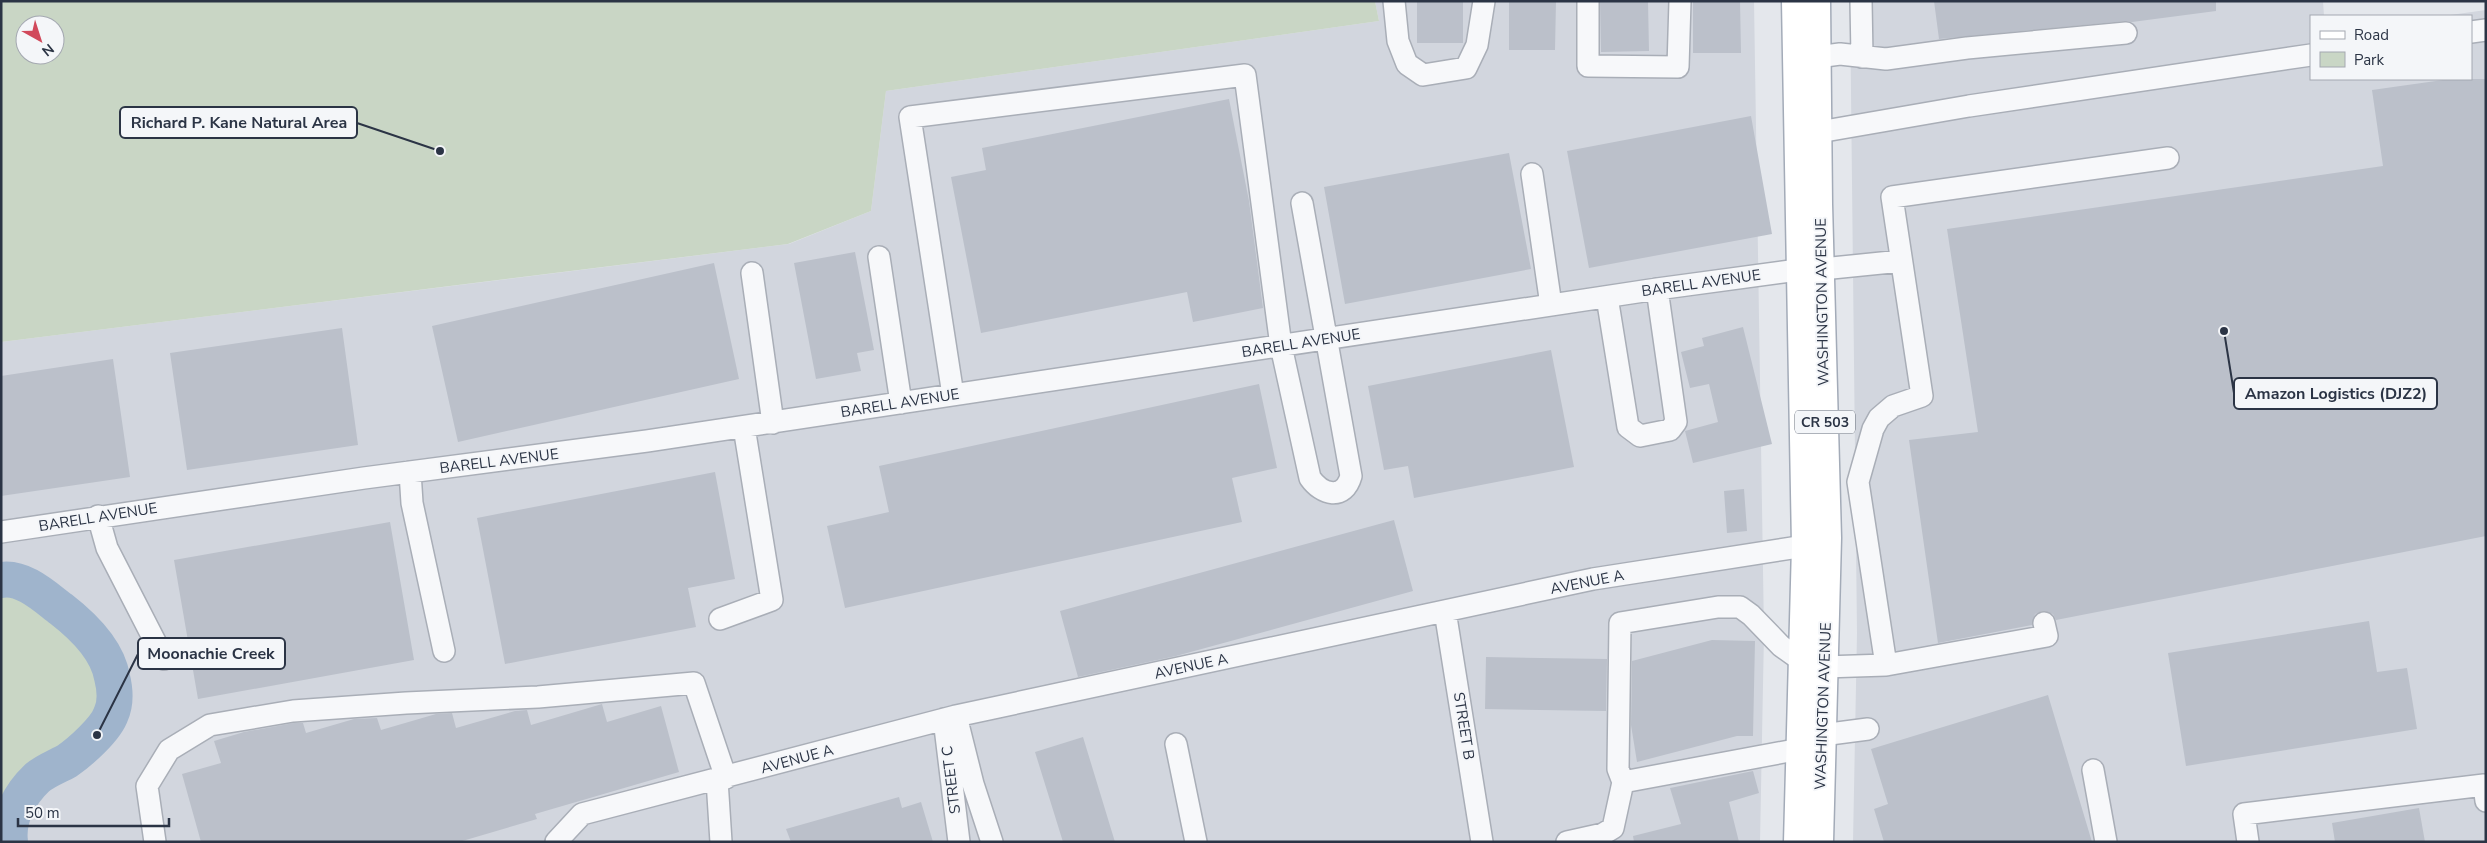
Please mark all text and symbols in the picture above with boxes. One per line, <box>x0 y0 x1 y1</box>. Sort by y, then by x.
north arrow <box>15 15 65 65</box>
legend <box>2310 15 2472 80</box>
text: Road <box>2354 25 2389 45</box>
text: N <box>38 39 58 60</box>
text: Park <box>2354 50 2384 70</box>
callout: Richard P. Kane Natural Area <box>120 107 357 138</box>
text: Richard P. Kane Natural Area <box>131 112 347 134</box>
street label: WASHINGTON AVENUE <box>1811 218 1833 386</box>
street label: BARELL AVENUE <box>1640 265 1762 301</box>
street label: BARELL AVENUE <box>1240 324 1362 362</box>
callout: Amazon Logistics (DJZ2) <box>2234 378 2437 409</box>
text: Amazon Logistics (DJZ2) <box>2245 383 2427 405</box>
street label: BARELL AVENUE <box>839 384 961 422</box>
road number: CR 503 <box>1795 411 1855 434</box>
street label: BARELL AVENUE <box>438 444 560 478</box>
street label: BARELL AVENUE <box>37 498 159 536</box>
street label: AVENUE A <box>1548 565 1626 599</box>
street label: WASHINGTON AVENUE <box>1810 622 1836 790</box>
callout: Moonachie Creek <box>138 638 285 669</box>
text: Moonachie Creek <box>147 643 275 665</box>
street label: AVENUE A <box>1152 648 1230 684</box>
street label: STREET B <box>1449 691 1479 761</box>
street label: AVENUE A <box>758 740 836 778</box>
street label: STREET C <box>937 745 965 815</box>
scale bar <box>18 796 169 828</box>
text: 50 m <box>25 803 60 823</box>

